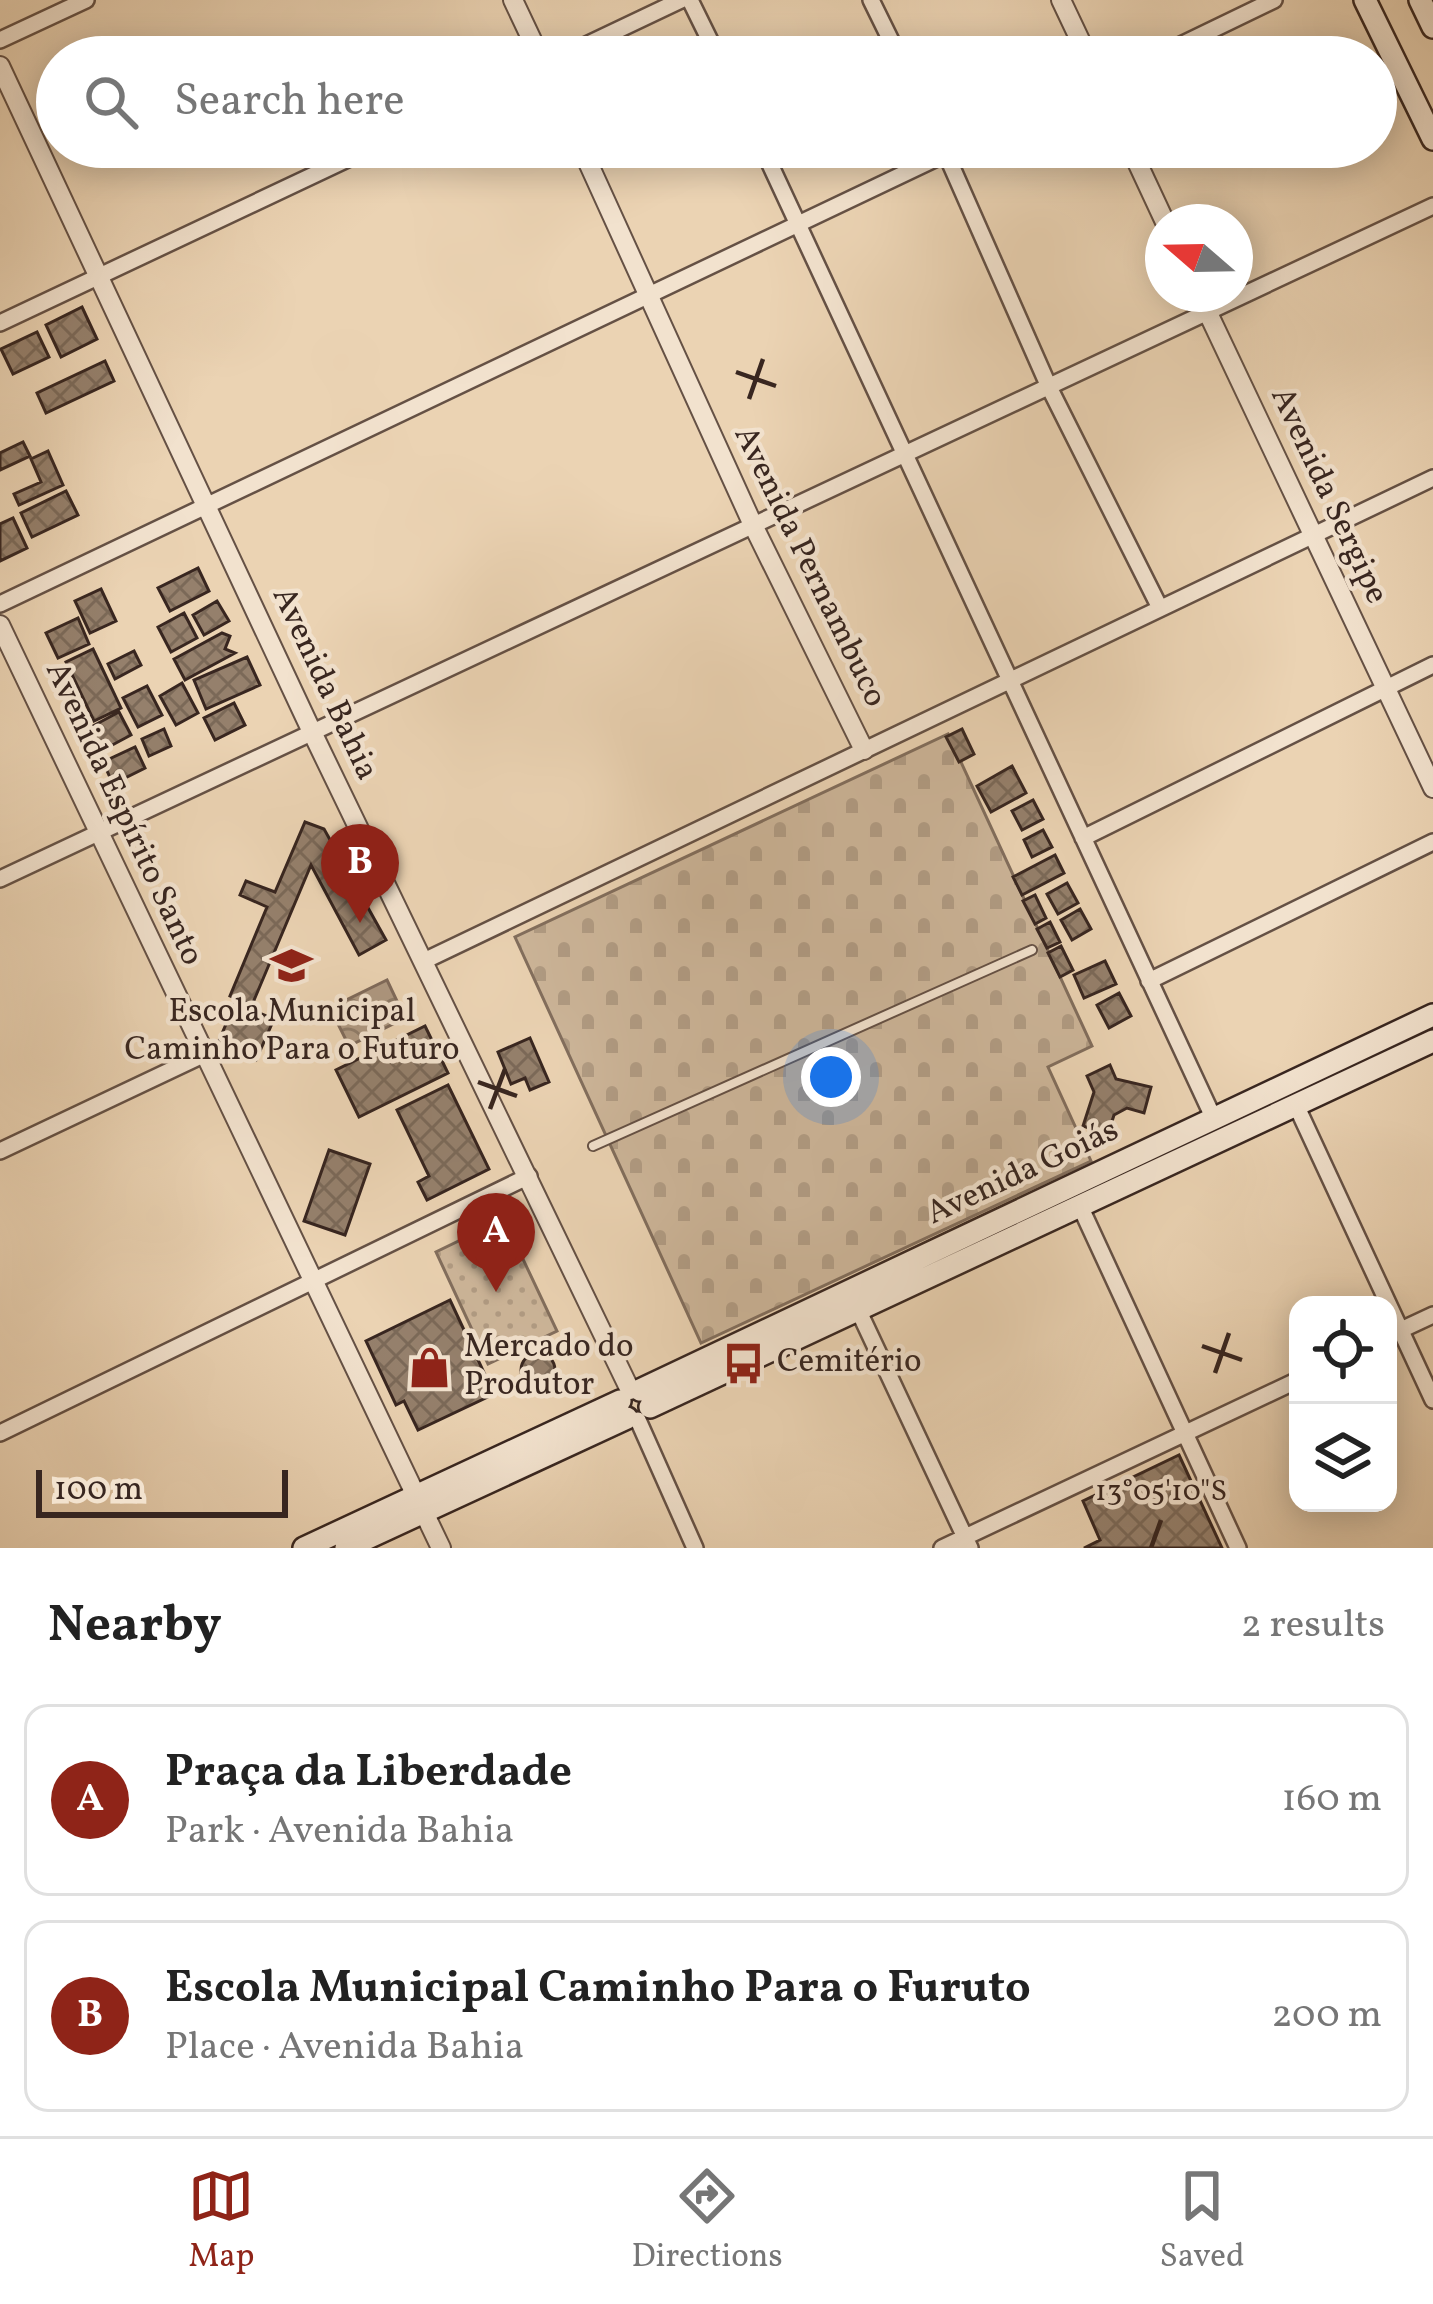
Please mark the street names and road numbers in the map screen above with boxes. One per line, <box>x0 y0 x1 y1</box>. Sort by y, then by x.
street label: Avenida Sergipe <box>1258 380 1398 612</box>
street label: Avenida Pernambuco <box>721 419 897 715</box>
street label: Avenida Bahia <box>259 580 389 788</box>
street label: Avenida Espírito Santo <box>32 655 214 973</box>
street label: Avenida Goiás <box>919 1108 1127 1238</box>

